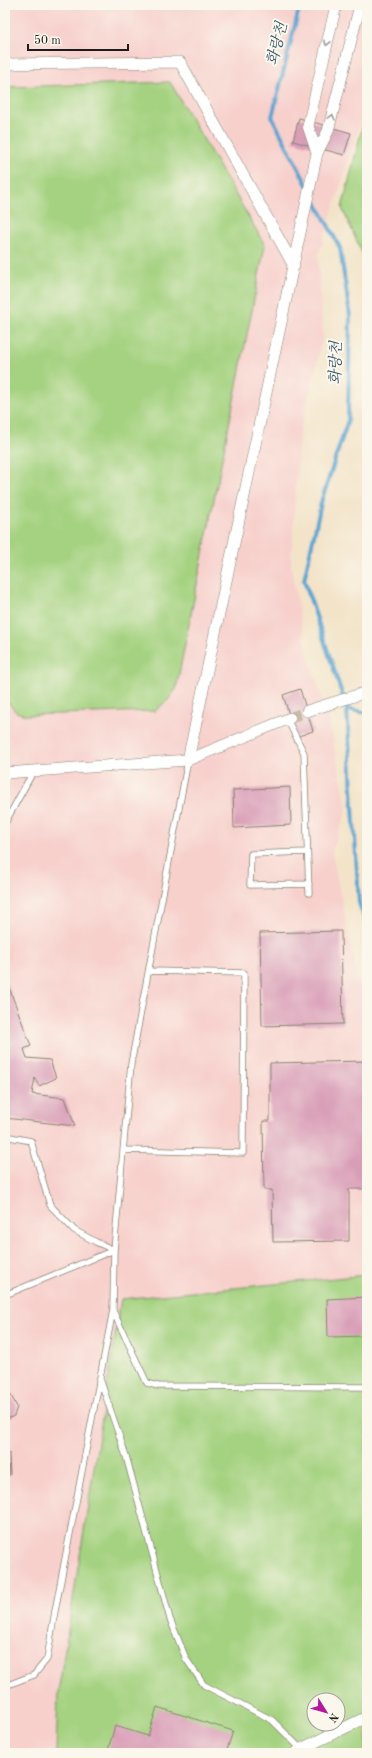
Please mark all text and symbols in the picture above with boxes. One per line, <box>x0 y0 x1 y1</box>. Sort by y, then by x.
water label: 화랑천 <box>264 19 291 67</box>
scale bar <box>28 26 128 52</box>
text: 50 m <box>34 34 61 47</box>
one-way arrow <box>324 40 332 46</box>
one-way arrow <box>327 114 336 121</box>
water label: 화랑천 <box>327 340 345 385</box>
north arrow <box>306 1692 346 1732</box>
text: N <box>326 1710 340 1724</box>

